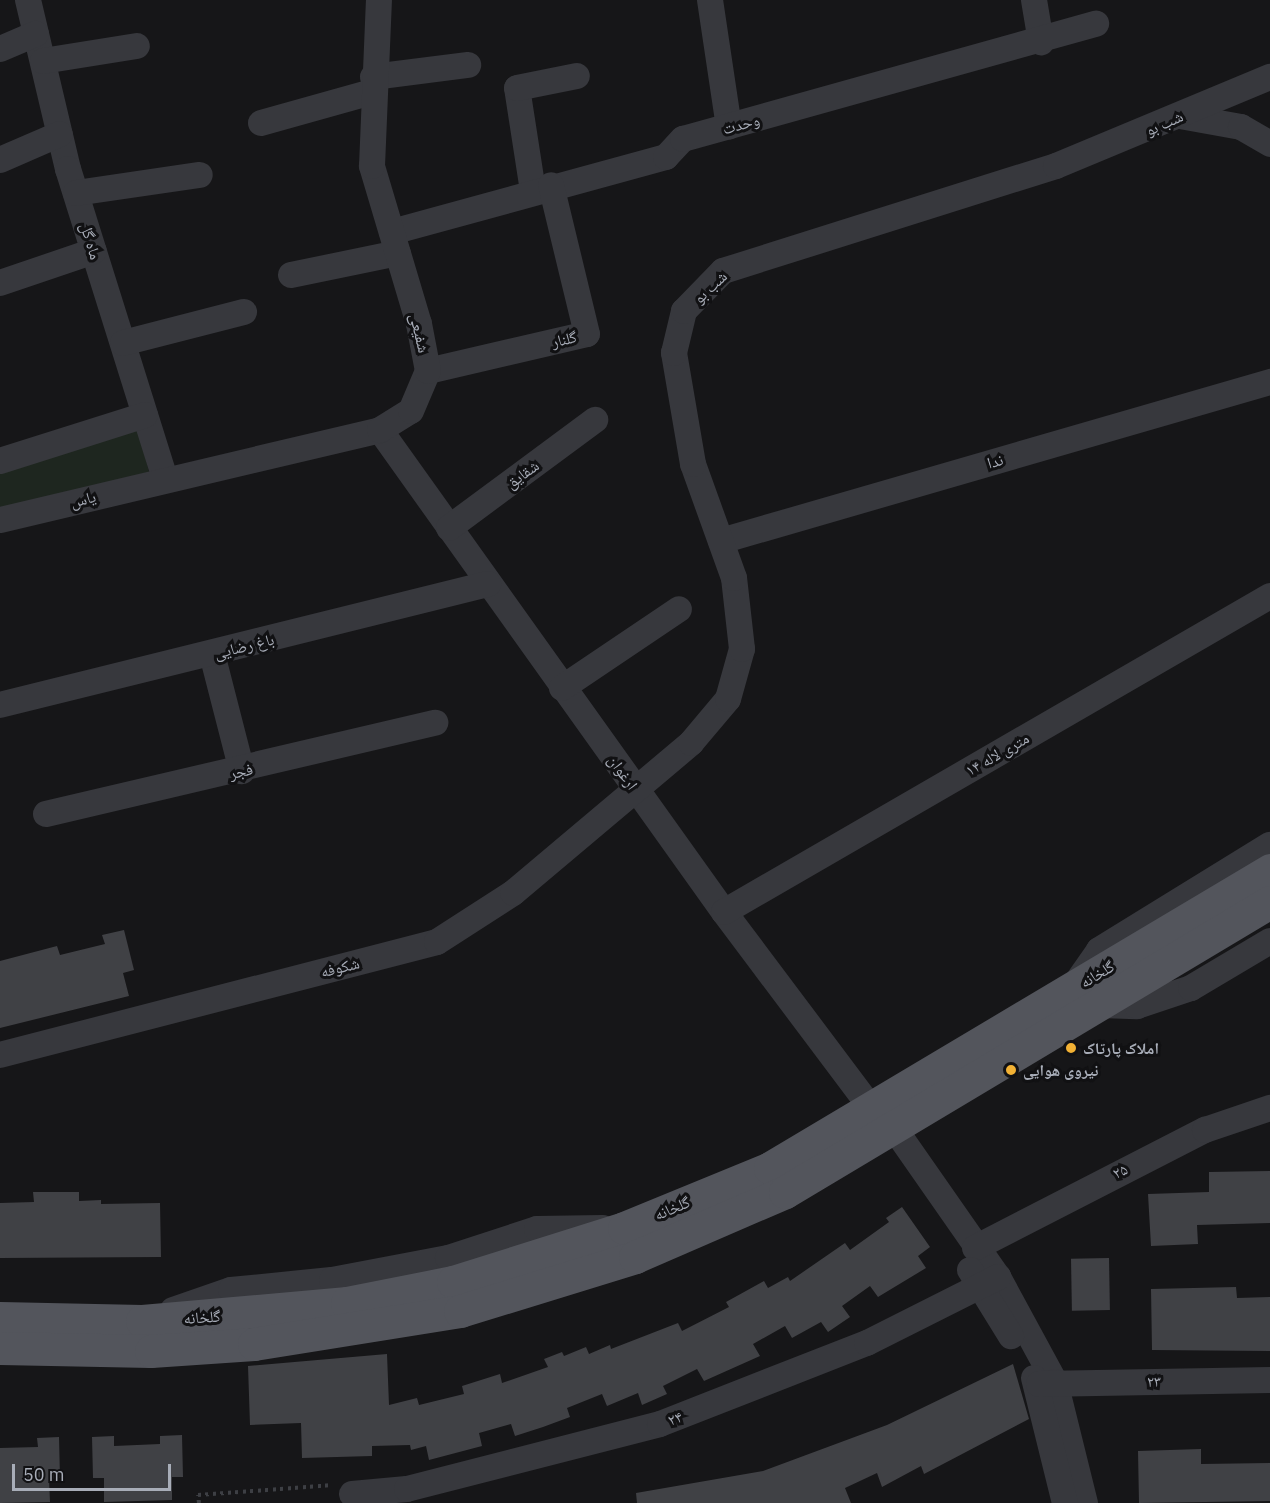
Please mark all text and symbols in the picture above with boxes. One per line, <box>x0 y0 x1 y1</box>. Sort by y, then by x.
street label: شب بو <box>1142 106 1186 140</box>
street label: وحدت <box>720 110 762 138</box>
street label: ماه گل <box>76 220 106 262</box>
street label: شب بو <box>689 267 731 307</box>
street label: شفیعی <box>406 311 434 355</box>
street label: گلنار <box>549 327 579 351</box>
street label: ندا <box>985 450 1005 472</box>
street label: شقایق <box>502 455 542 493</box>
street label: یاس <box>68 487 98 511</box>
street label: باغ رضایی <box>212 629 276 663</box>
street label: ۱۴ متری لاله <box>962 728 1032 780</box>
street label: ارغوان <box>604 751 642 793</box>
street label: فجر <box>227 759 255 783</box>
street label: شکوفه <box>319 953 361 981</box>
street label: گلخانه <box>1076 956 1118 992</box>
place label: املاک پارتاک <box>1083 1038 1159 1058</box>
marker: املاک پارتاک <box>1064 1041 1078 1055</box>
place label: نیروی هوایی <box>1023 1060 1099 1080</box>
marker: نیروی هوایی <box>1004 1063 1018 1077</box>
street label: ۲۵ <box>1109 1159 1131 1183</box>
street label: گلخانه <box>651 1192 693 1224</box>
street label: گلخانه <box>183 1306 221 1328</box>
street label: ۲۳ <box>1147 1371 1161 1391</box>
street label: ۲۴ <box>665 1406 685 1430</box>
scale bar <box>15 1452 174 1490</box>
text: 50 m <box>23 1463 65 1486</box>

